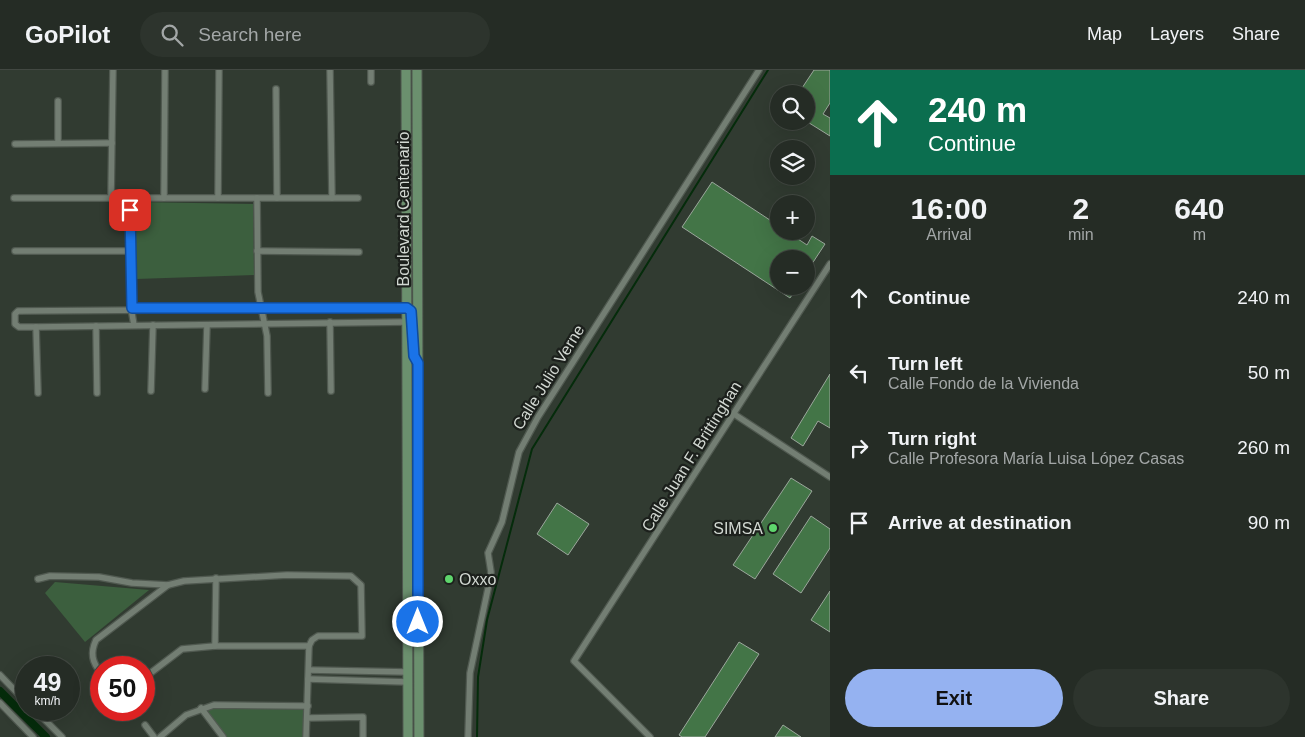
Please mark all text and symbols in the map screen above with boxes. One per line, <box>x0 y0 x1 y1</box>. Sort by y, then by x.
search box <box>140 12 490 57</box>
text: GoPilot <box>25 21 110 48</box>
icon: search <box>158 21 186 49</box>
text: Search here <box>198 24 302 45</box>
text: Map <box>1087 24 1122 44</box>
text: Layers <box>1150 24 1204 44</box>
text: Share <box>1232 24 1280 44</box>
map controls <box>770 85 815 295</box>
button: search <box>770 85 815 130</box>
icon: ahead <box>845 90 910 155</box>
text: 240 m <box>928 90 1027 129</box>
text: Continue <box>928 131 1016 156</box>
street label: Boulevard Centenario <box>395 132 412 286</box>
button: layers <box>770 140 815 185</box>
pin <box>109 189 151 231</box>
text: 16:00 <box>911 192 987 225</box>
text: 2 <box>1072 192 1089 225</box>
text: 640 <box>1174 192 1224 225</box>
button: + <box>770 195 815 240</box>
icon: arrive <box>116 196 144 224</box>
text: Arrival <box>926 226 972 243</box>
text: min <box>1068 226 1094 243</box>
text: m <box>1193 226 1206 243</box>
button: − <box>770 250 815 295</box>
icon: ahead <box>845 284 873 312</box>
text: Continue <box>888 287 970 308</box>
text: 240 m <box>1237 287 1290 308</box>
street label: Calle Julio Verne <box>509 322 587 433</box>
text: Turn left <box>888 353 963 374</box>
icon: left <box>845 359 873 387</box>
text: 50 m <box>1248 362 1290 383</box>
text: Calle Fondo de la Vivienda <box>888 375 1079 392</box>
street label: Calle Juan F. Brittinghan <box>638 378 745 534</box>
text: Turn right <box>888 428 976 449</box>
icon: right <box>845 434 873 462</box>
text: 260 m <box>1237 437 1290 458</box>
text: Calle Profesora María Luisa López Casas <box>888 450 1184 467</box>
icon: arrive <box>845 509 873 537</box>
text: Arrive at destination <box>888 512 1072 533</box>
text: 90 m <box>1248 512 1290 533</box>
place label: SIMSA <box>713 520 763 537</box>
marker: SIMSA <box>767 522 779 534</box>
place label: Oxxo <box>459 571 496 588</box>
marker: Oxxo <box>443 573 455 585</box>
position arrow <box>391 595 443 647</box>
speed limit sign: 50 <box>90 656 155 721</box>
text: 49 <box>34 668 61 696</box>
button: Exit <box>845 669 1063 727</box>
button: Share <box>1073 669 1290 727</box>
text: km/h <box>34 694 61 708</box>

